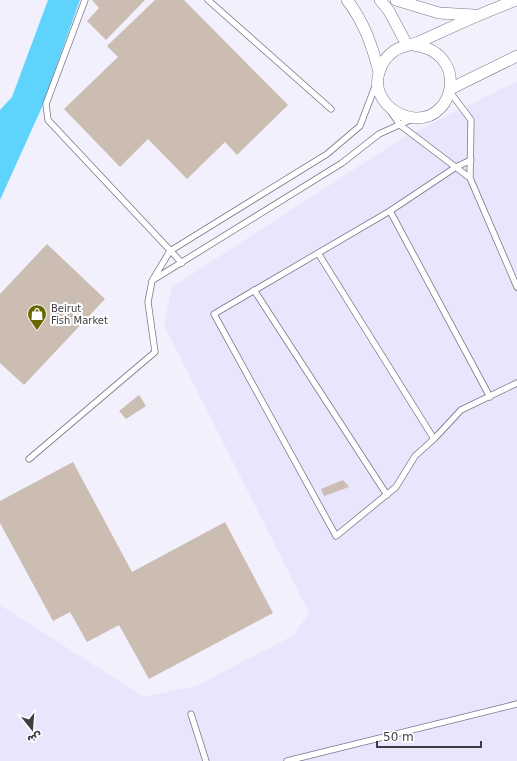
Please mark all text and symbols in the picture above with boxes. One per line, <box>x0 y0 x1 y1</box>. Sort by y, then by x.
shop icon: Beirut Fish Market <box>26 303 48 331</box>
place label: Beirut Fish Market <box>51 303 108 326</box>
north arrow <box>12 709 52 749</box>
scale bar <box>377 723 481 749</box>
text: ش <box>26 730 44 747</box>
text: 50 m <box>383 730 414 744</box>

